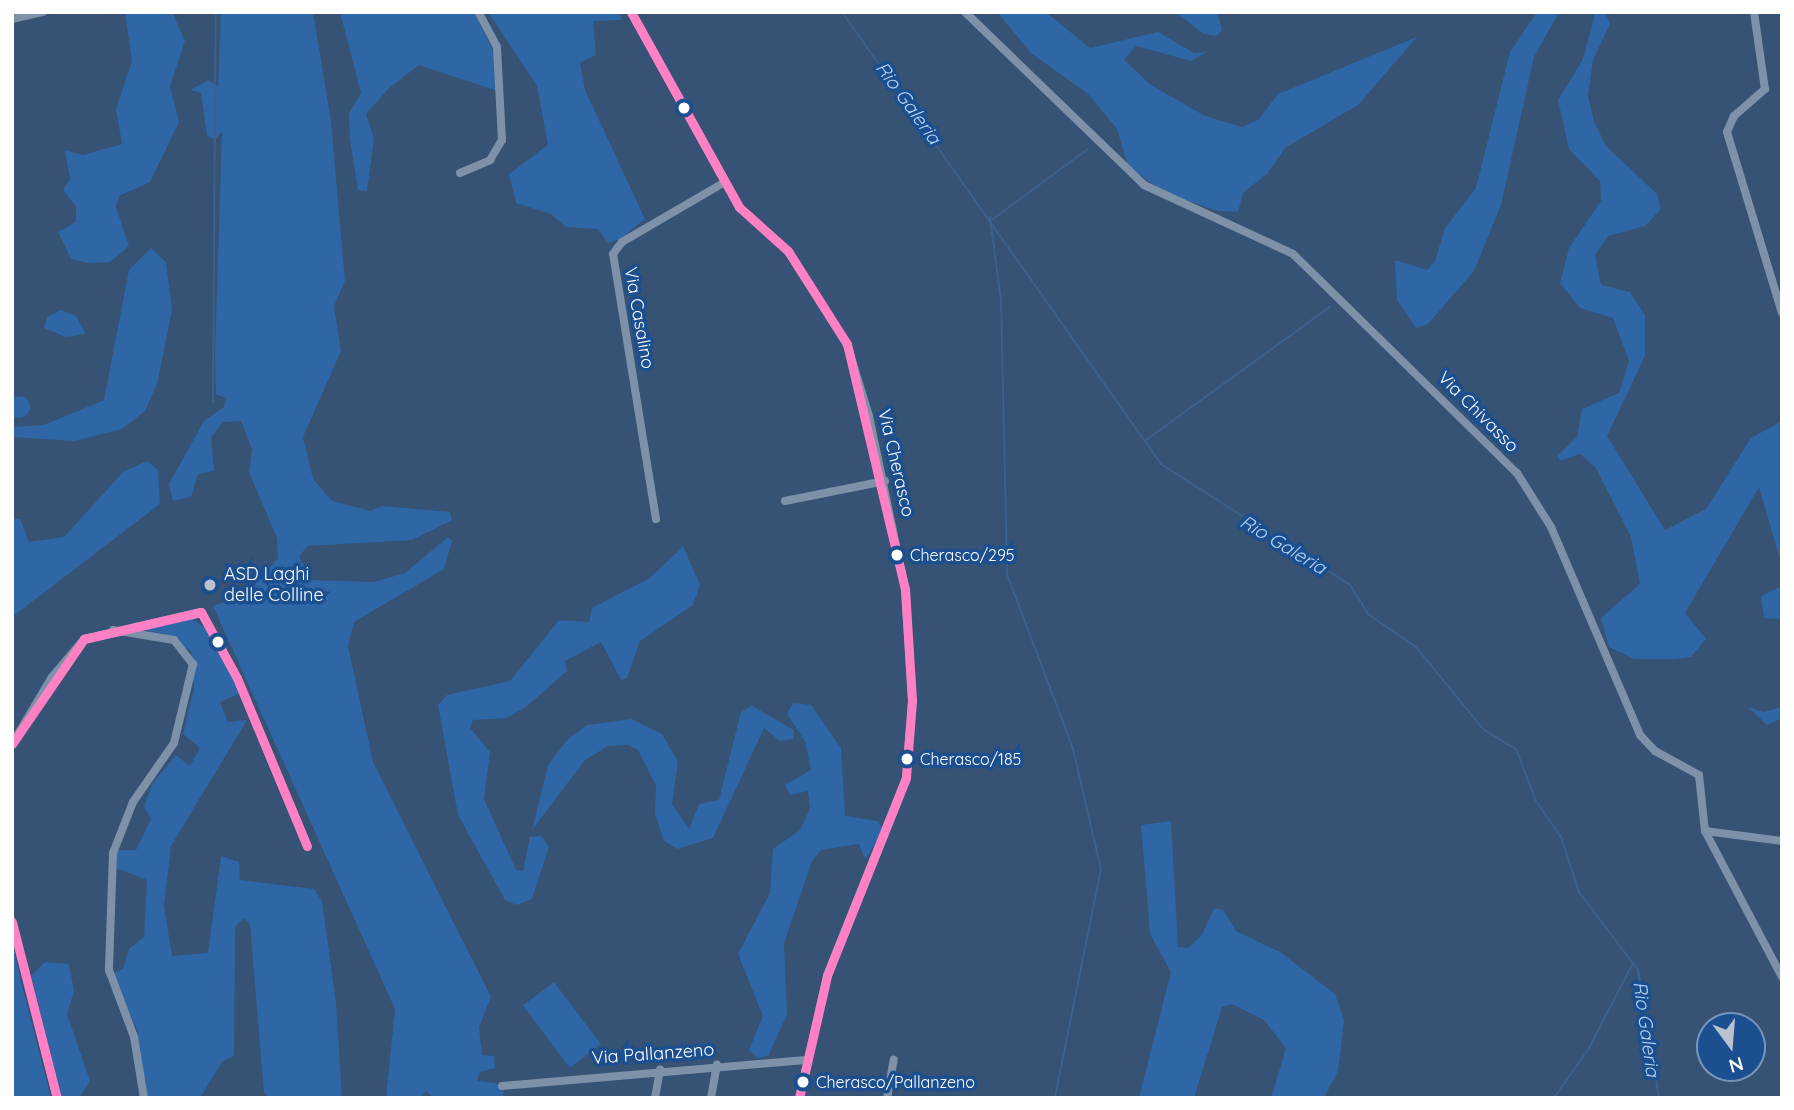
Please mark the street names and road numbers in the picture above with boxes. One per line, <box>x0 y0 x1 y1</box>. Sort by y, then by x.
street label: Via Casalino <box>619 265 659 371</box>
street label: Via Chivasso <box>1433 367 1523 457</box>
street label: Via Cherasco <box>873 407 919 519</box>
street label: Via Pallanzeno <box>591 1039 715 1069</box>

